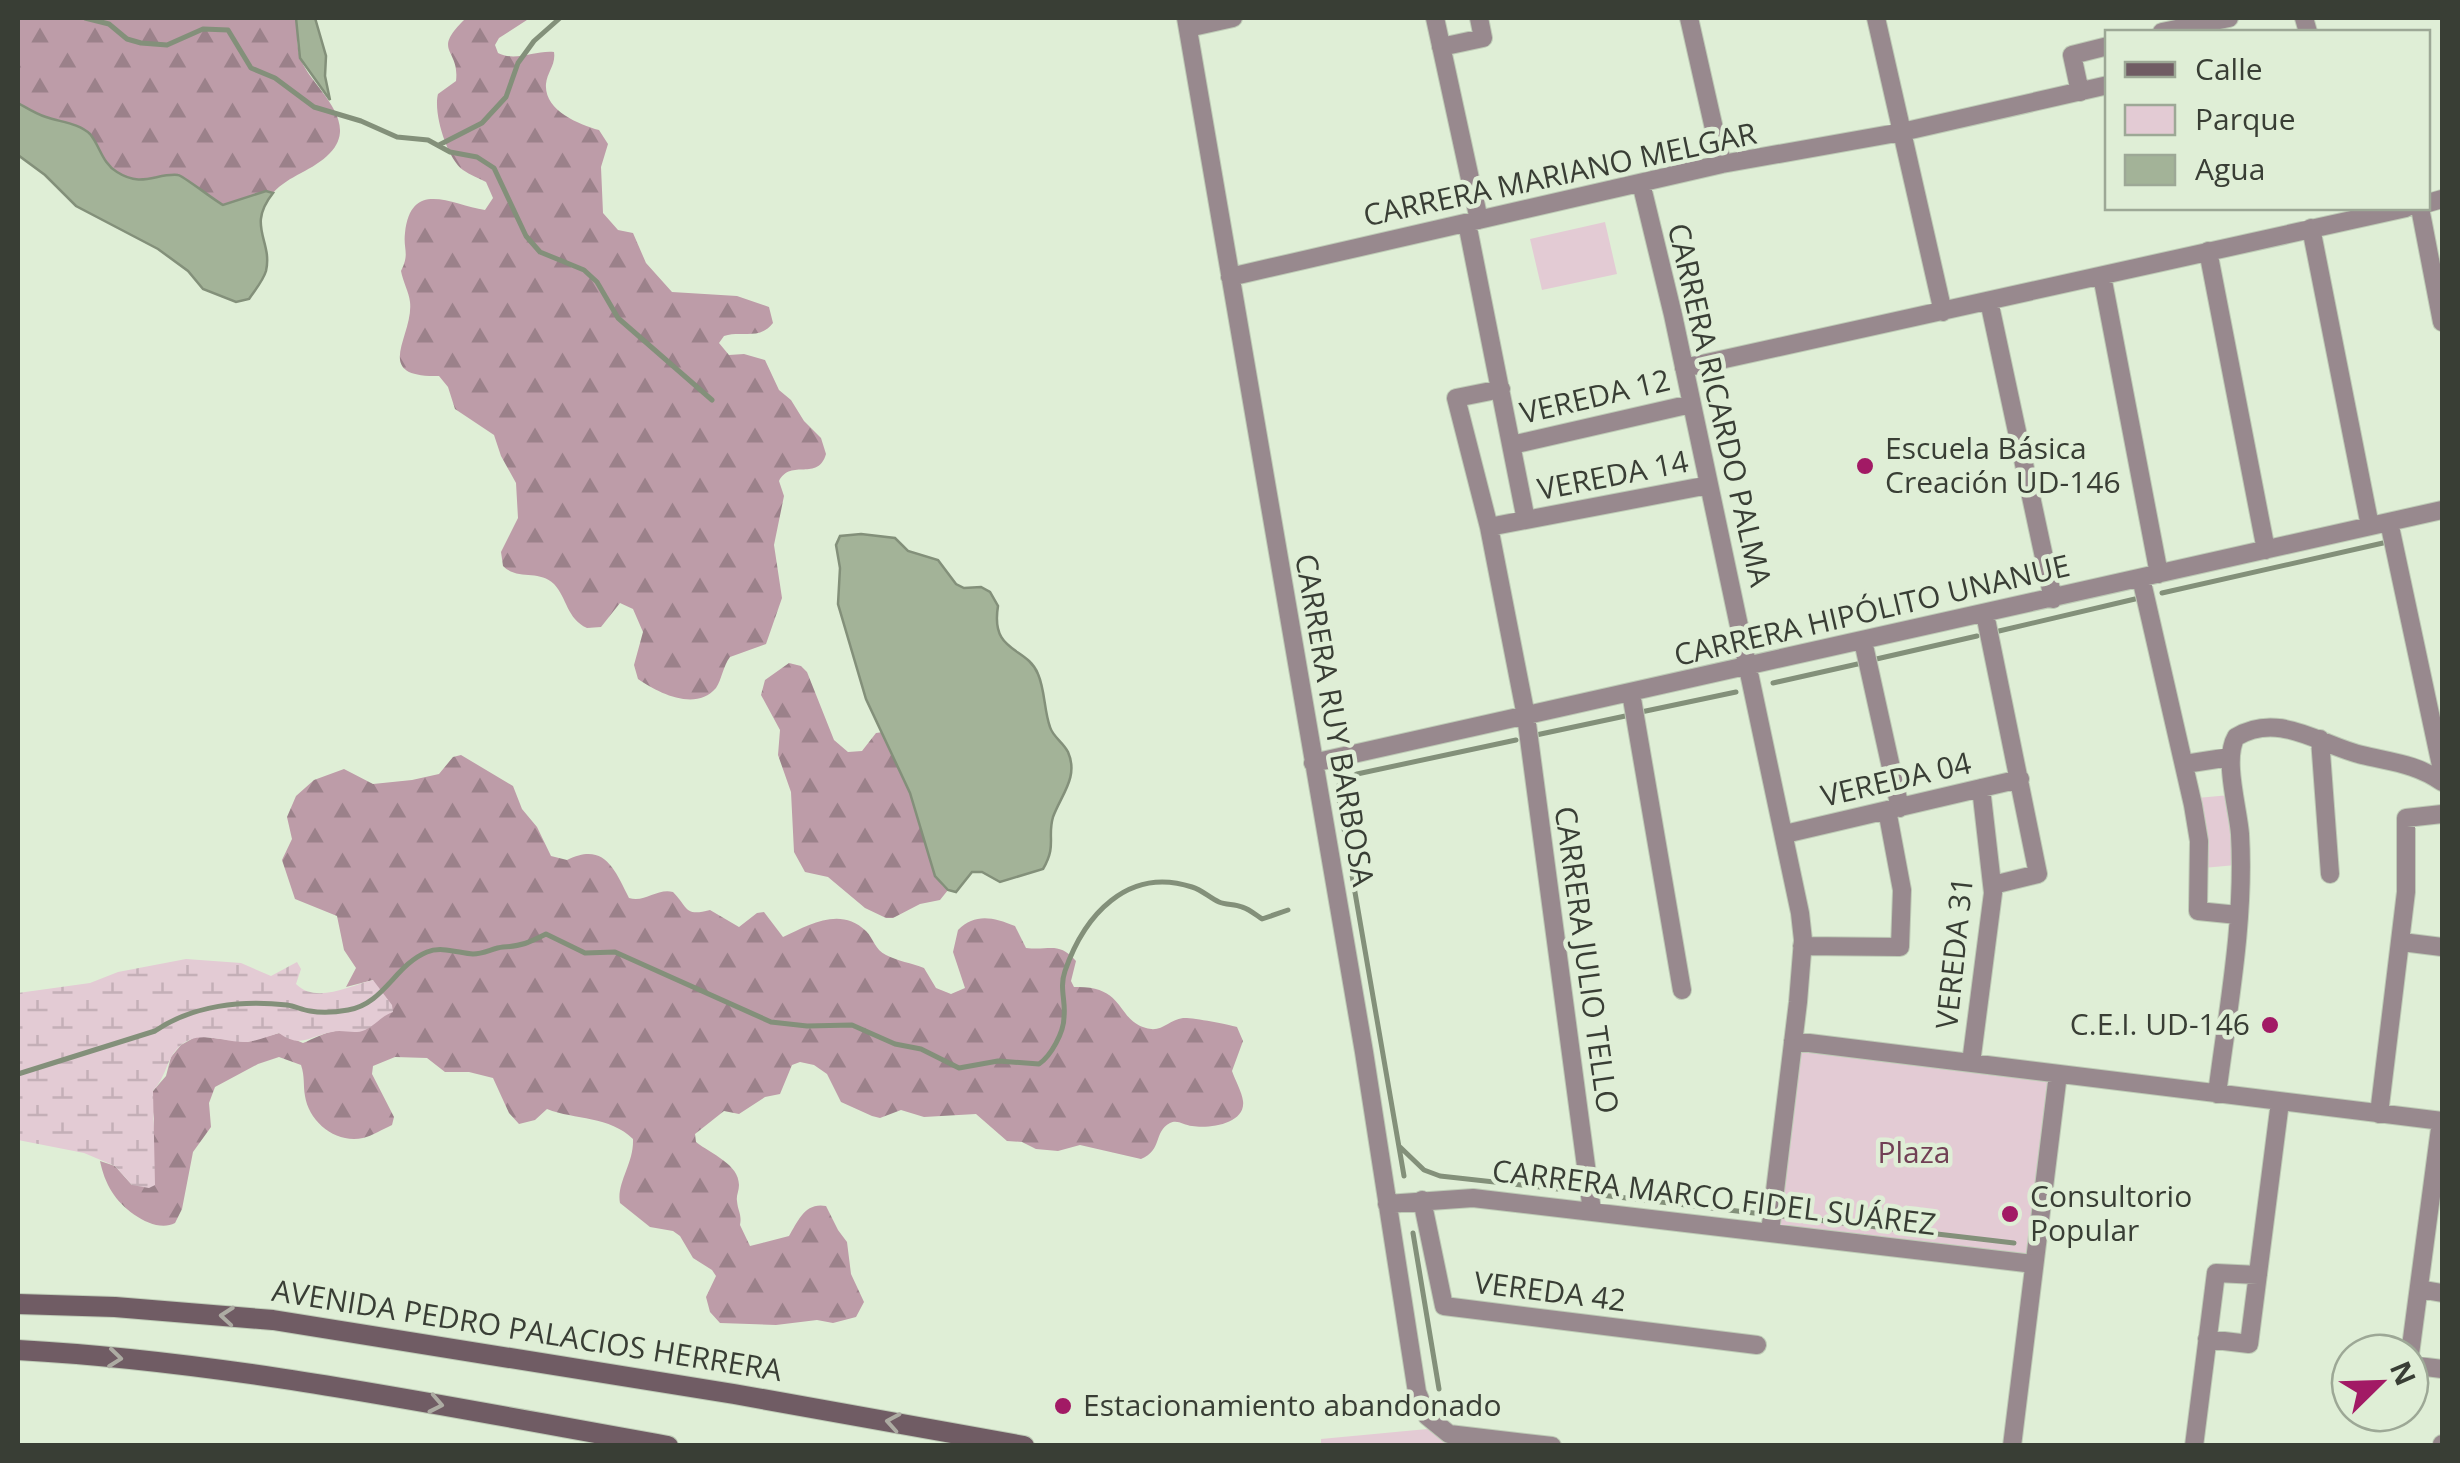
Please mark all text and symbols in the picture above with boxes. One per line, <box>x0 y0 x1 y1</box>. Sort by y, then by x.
legend <box>2105 30 2430 210</box>
text: Calle <box>2195 48 2263 89</box>
text: Parque <box>2195 98 2296 139</box>
street label: CARRERA MARIANO MELGAR <box>1359 112 1761 235</box>
text: Agua <box>2195 148 2265 189</box>
street label: CARRERA RICARDO PALMA <box>1659 219 1782 590</box>
street label: VEREDA 12 <box>1516 358 1674 433</box>
place label: Escuela Básica Creación UD-146 <box>1885 427 2121 502</box>
street label: VEREDA 14 <box>1534 440 1692 509</box>
marker: Escuela Básica Creación UD-146 <box>1854 455 1876 477</box>
street label: CARRERA HIPÓLITO UNANUE <box>1670 544 2074 675</box>
street label: CARRERA RUY BARBOSA <box>1286 550 1385 889</box>
street label: VEREDA 04 <box>1817 741 1975 816</box>
street label: CARRERA JULIO TELLO <box>1546 804 1629 1116</box>
street label: VEREDA 31 <box>1925 875 1982 1031</box>
place label: C.E.I. UD-146 <box>2070 1003 2250 1044</box>
marker: C.E.I. UD-146 <box>2259 1014 2281 1036</box>
park label: Plaza <box>1877 1131 1951 1172</box>
street label: CARRERA MARCO FIDEL SUÁREZ <box>1490 1149 1938 1244</box>
place label: Consultorio Popular <box>2030 1175 2192 1250</box>
marker: Consultorio Popular <box>1999 1203 2021 1225</box>
street label: VEREDA 42 <box>1472 1261 1628 1320</box>
street label: AVENIDA PEDRO PALACIOS HERRERA <box>269 1269 785 1390</box>
one-way arrow <box>218 1306 234 1328</box>
north arrow <box>2330 1333 2430 1433</box>
one-way arrow <box>107 1347 123 1368</box>
text: N <box>2382 1355 2426 1391</box>
place label: Estacionamiento abandonado <box>1083 1384 1501 1425</box>
one-way arrow <box>428 1393 445 1414</box>
marker: Estacionamiento abandonado <box>1052 1395 1074 1417</box>
one-way arrow <box>885 1412 902 1433</box>

